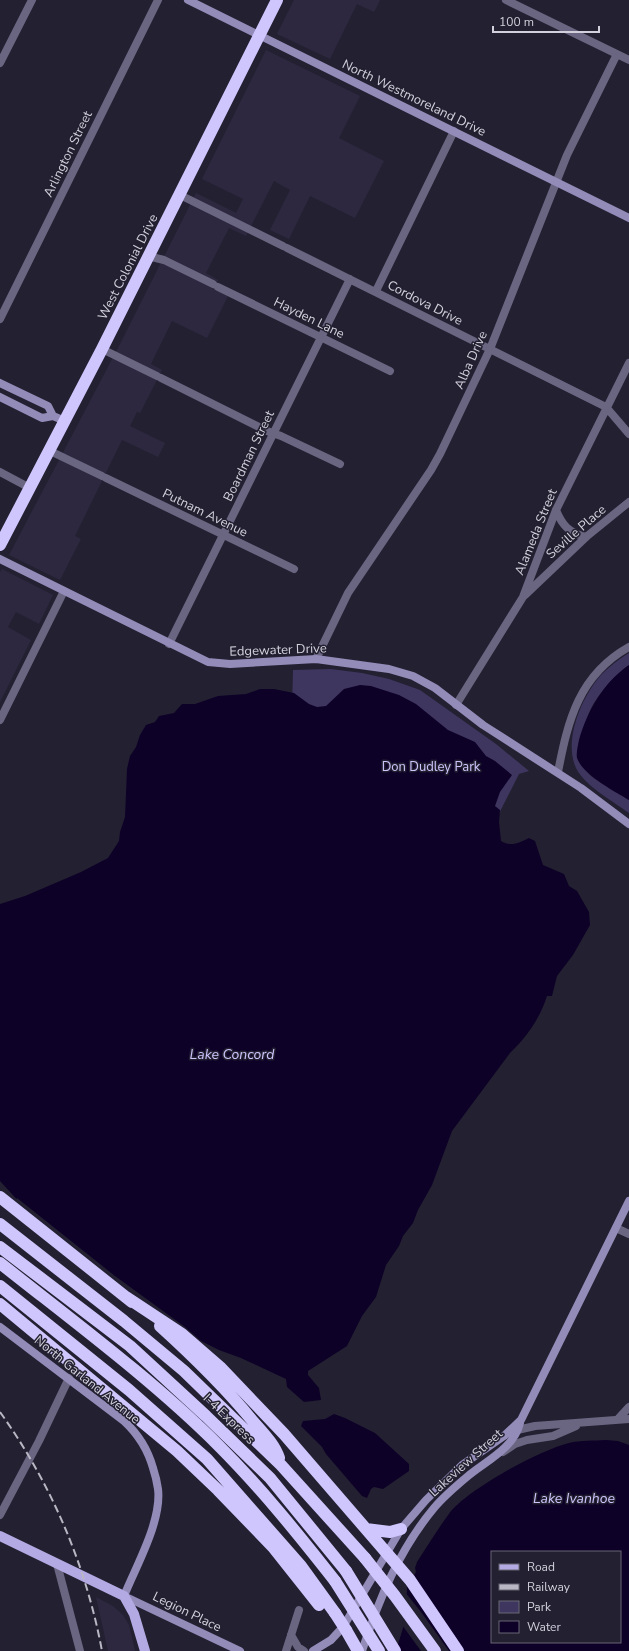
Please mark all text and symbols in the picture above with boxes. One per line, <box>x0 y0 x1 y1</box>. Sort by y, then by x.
scale bar <box>493 8 599 34</box>
text: 100 m <box>499 14 534 30</box>
street label: North Westmoreland Drive <box>339 55 489 141</box>
street label: Arlington Street <box>39 107 97 200</box>
street label: West Colonial Drive <box>94 211 162 323</box>
street label: Cordova Drive <box>384 276 466 330</box>
street label: Hayden Lane <box>271 293 348 343</box>
street label: Alba Drive <box>450 328 492 392</box>
street label: Boardman Street <box>219 407 279 505</box>
street label: Putnam Avenue <box>159 485 251 542</box>
street label: Alameda Street <box>511 486 562 578</box>
street label: Seville Place <box>542 501 610 563</box>
street label: Edgewater Drive <box>229 639 327 661</box>
park label: Don Dudley Park <box>382 758 481 776</box>
water label: Lake Concord <box>190 1045 275 1064</box>
street label: North Garland Avenue <box>30 1332 144 1428</box>
street label: I-4 Express <box>199 1390 259 1448</box>
street label: Lakeview Street <box>425 1425 507 1501</box>
water label: Lake Ivanhoe <box>533 1489 616 1508</box>
legend <box>491 1551 621 1643</box>
text: Road <box>527 1559 555 1575</box>
text: Railway <box>527 1579 571 1595</box>
street label: Legion Place <box>150 1588 224 1636</box>
text: Park <box>527 1599 552 1615</box>
text: Water <box>527 1619 561 1635</box>

